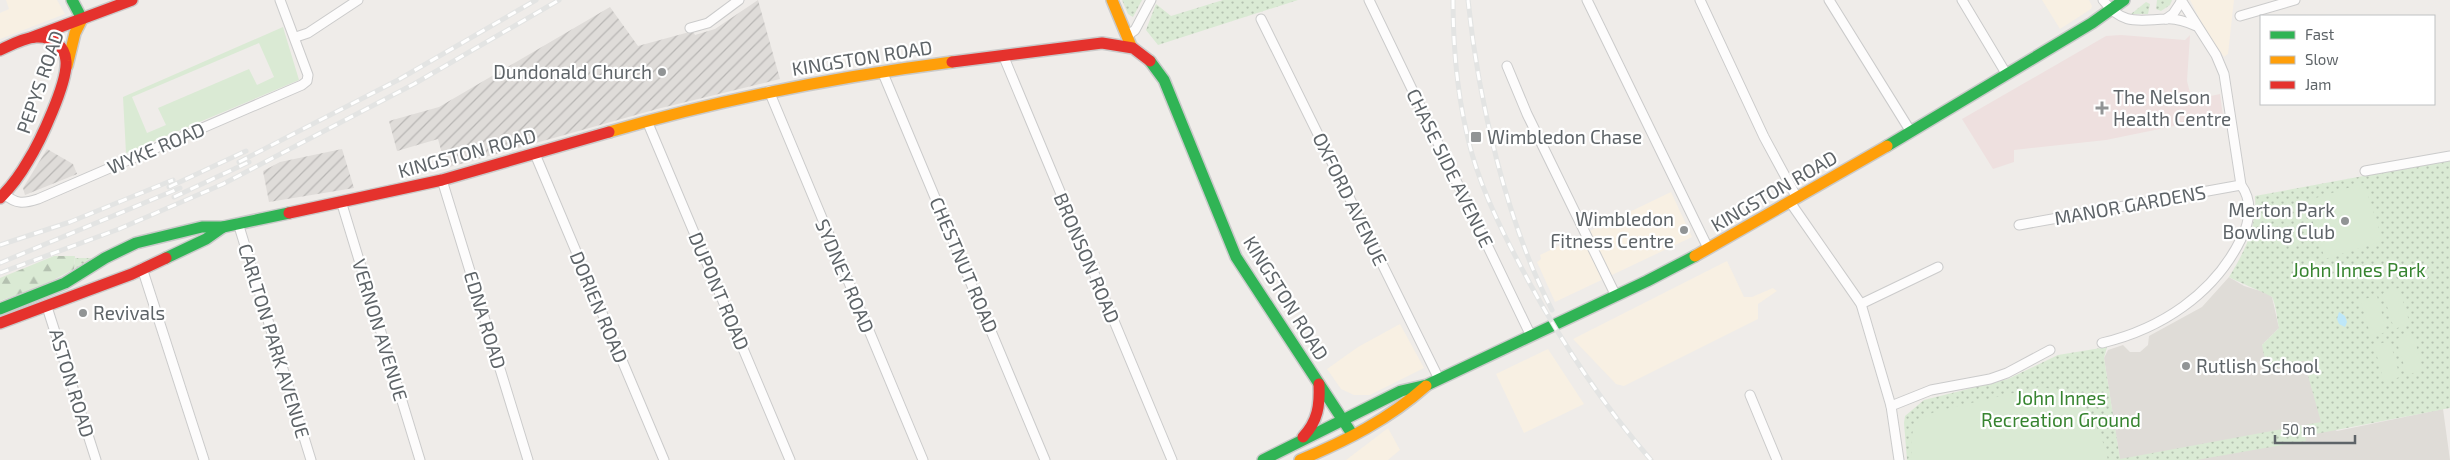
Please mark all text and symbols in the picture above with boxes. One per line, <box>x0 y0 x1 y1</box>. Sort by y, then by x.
legend <box>2260 15 2435 105</box>
text: Fast <box>2305 25 2335 43</box>
street label: PEPYS ROAD <box>11 27 68 136</box>
street label: KINGSTON ROAD <box>790 35 934 80</box>
text: Slow <box>2305 50 2339 68</box>
place label: Dundonald Church <box>493 60 652 83</box>
marker: Dundonald Church <box>656 66 668 78</box>
text: Jam <box>2305 75 2331 93</box>
street label: CHASE SIDE AVENUE <box>1402 85 1499 251</box>
place label: The Nelson Health Centre <box>2113 85 2231 130</box>
marker: The Nelson Health Centre <box>2095 101 2109 115</box>
street label: WYKE ROAD <box>104 117 208 178</box>
street label: KINGSTON ROAD <box>395 123 538 182</box>
place label: Wimbledon Chase <box>1487 125 1642 148</box>
street label: OXFORD AVENUE <box>1308 129 1393 269</box>
marker: Wimbledon Chase <box>1469 130 1483 144</box>
street label: KINGSTON ROAD <box>1706 145 1841 236</box>
street label: MANOR GARDENS <box>2052 180 2207 229</box>
street label: BRONSON ROAD <box>1050 189 1125 326</box>
street label: CHESTNUT ROAD <box>925 193 1003 336</box>
place label: Merton Park Bowling Club <box>2222 198 2335 243</box>
place label: Wimbledon Fitness Centre <box>1550 207 1674 252</box>
street label: SYDNEY ROAD <box>811 215 880 336</box>
marker: Merton Park Bowling Club <box>2339 215 2351 227</box>
marker: Wimbledon Fitness Centre <box>1678 224 1690 236</box>
street label: DUPONT ROAD <box>684 228 755 353</box>
street label: KINGSTON ROAD <box>1239 231 1334 364</box>
street label: CARLTON PARK AVENUE <box>234 241 315 441</box>
street label: DORIEN ROAD <box>566 247 633 366</box>
street label: VERNON AVENUE <box>348 256 413 404</box>
park label: John Innes Park <box>2292 258 2426 281</box>
street label: EDNA ROAD <box>460 268 511 372</box>
place label: Revivals <box>93 301 165 324</box>
marker: Revivals <box>77 307 89 319</box>
street label: ASTON ROAD <box>45 326 100 440</box>
place label: Rutlish School <box>2196 354 2320 377</box>
marker: Rutlish School <box>2180 360 2192 372</box>
park label: John Innes Recreation Ground <box>1981 386 2141 431</box>
scale bar <box>2275 412 2355 444</box>
text: 50 m <box>2282 420 2316 438</box>

